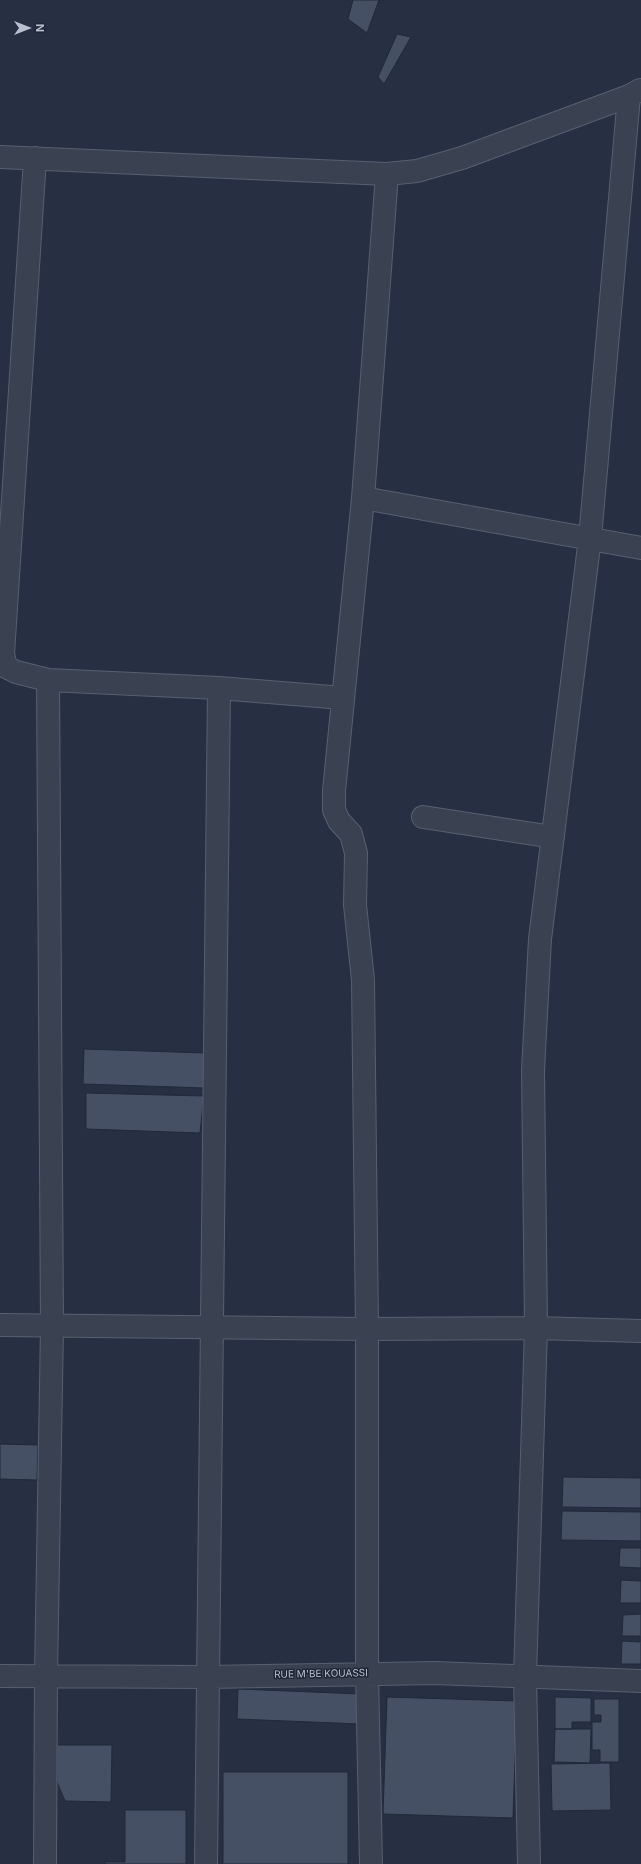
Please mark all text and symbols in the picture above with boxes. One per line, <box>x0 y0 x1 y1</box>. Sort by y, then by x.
north arrow <box>8 8 48 48</box>
text: N <box>33 24 47 32</box>
street label: RUE M'BE KOUASSI <box>274 1667 368 1681</box>

